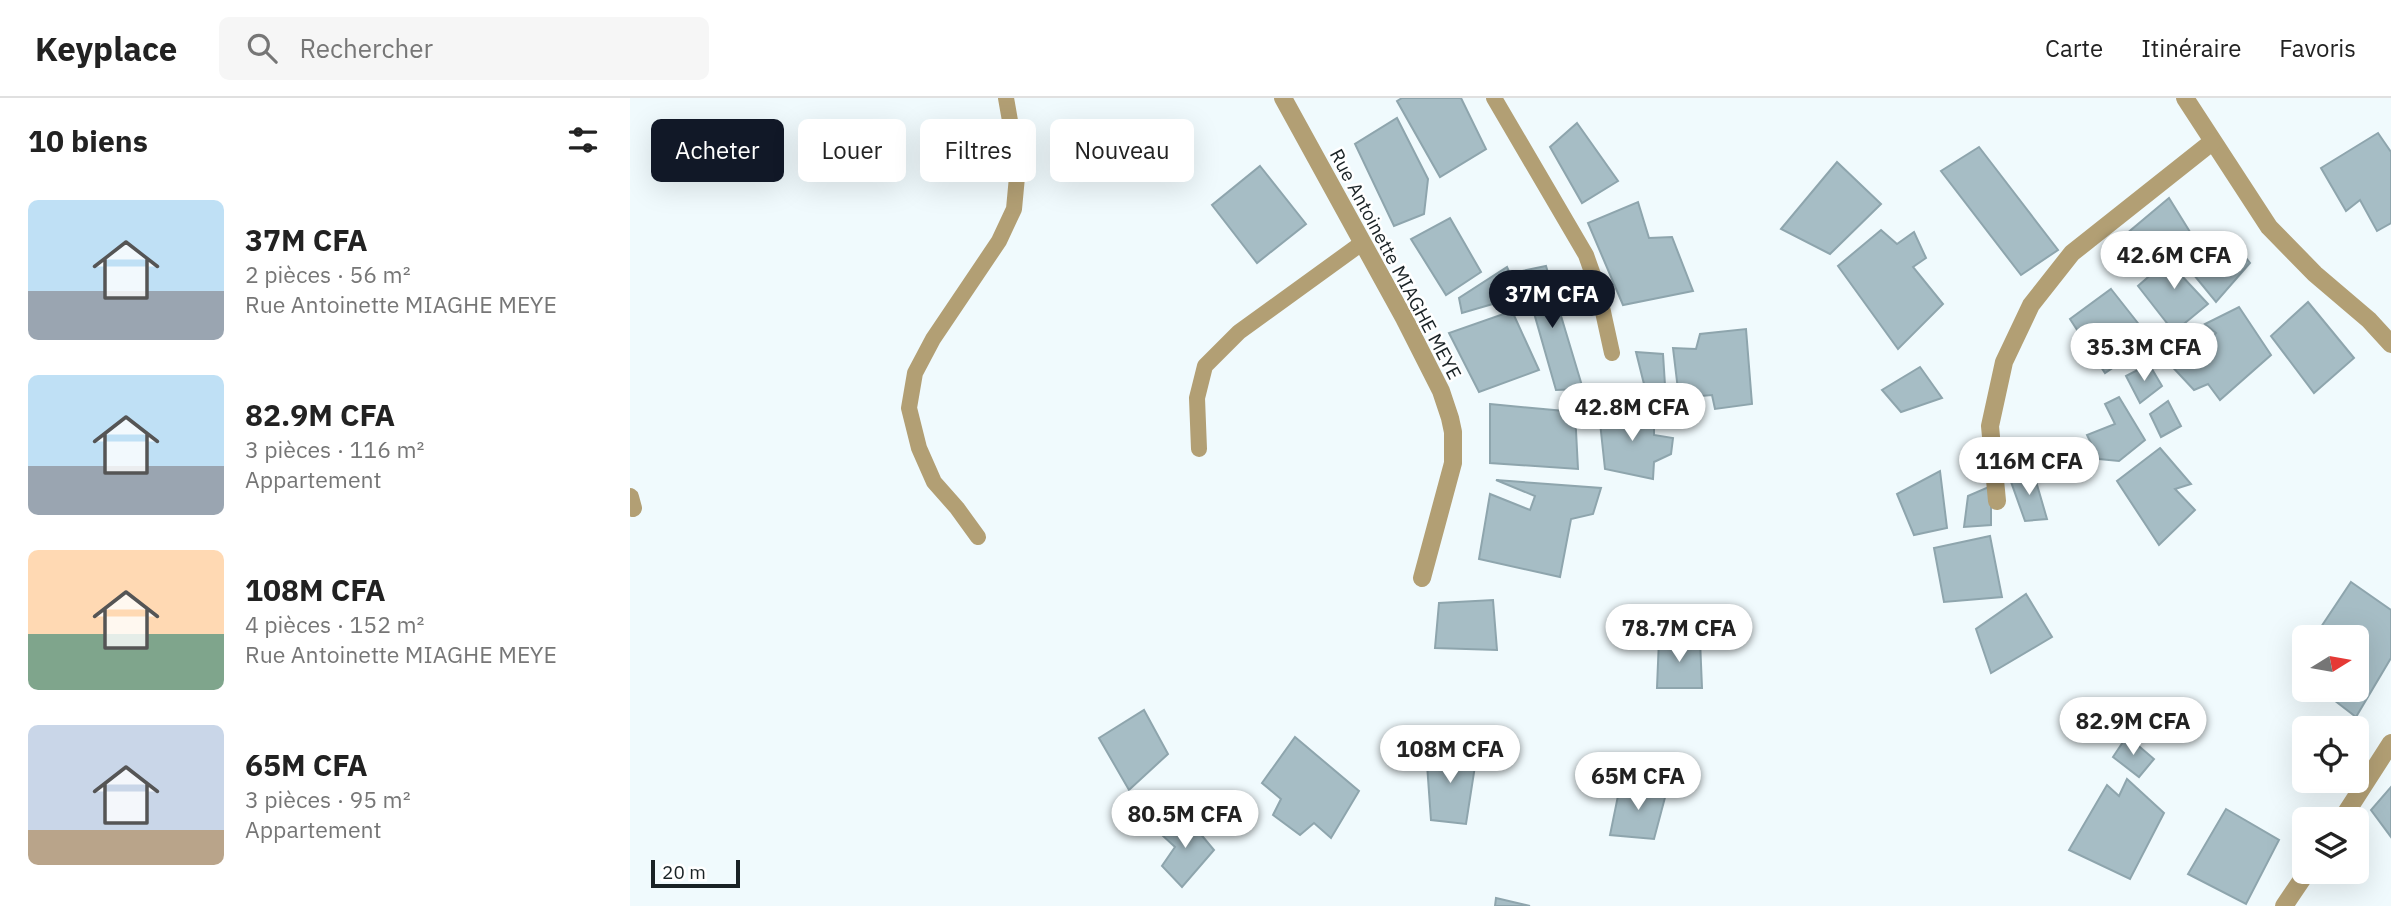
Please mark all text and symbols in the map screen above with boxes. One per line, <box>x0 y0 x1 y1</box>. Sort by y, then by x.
search box <box>219 17 709 80</box>
text: Keyplace <box>35 27 177 70</box>
icon: search <box>243 29 281 67</box>
text: Rechercher <box>299 31 433 65</box>
text: Carte <box>2045 32 2103 64</box>
text: Itinéraire <box>2141 32 2241 64</box>
text: Favoris <box>2279 32 2356 64</box>
chip: Acheter <box>651 119 784 182</box>
chip: Louer <box>798 119 906 182</box>
chip: Filtres <box>920 119 1036 182</box>
chip: Nouveau <box>1050 119 1194 182</box>
text: 10 biens <box>28 121 148 160</box>
icon: filters <box>564 121 602 159</box>
street label: Rue Antoinette MIAGHE MEYE <box>1325 145 1467 383</box>
text: 37M CFA <box>245 220 368 259</box>
icon: home <box>84 228 168 312</box>
pin: 42.6M CFA <box>2094 232 2254 291</box>
text: 42.6M CFA <box>2117 239 2231 269</box>
text: 2 pièces · 56 m² <box>245 259 411 289</box>
pin: 37M CFA <box>1487 271 1617 330</box>
text: 37M CFA <box>1505 278 1599 308</box>
text: Rue Antoinette MIAGHE MEYE <box>245 289 557 319</box>
pin: 35.3M CFA <box>2064 324 2224 383</box>
text: 35.3M CFA <box>2087 331 2201 361</box>
pin: 42.8M CFA <box>1552 384 1712 443</box>
text: 42.8M CFA <box>1575 391 1689 421</box>
text: 82.9M CFA <box>245 395 395 434</box>
icon: home <box>84 403 168 487</box>
text: 3 pièces · 116 m² <box>245 434 424 464</box>
pin: 116M CFA <box>1957 438 2101 497</box>
text: 116M CFA <box>1975 445 2083 475</box>
text: Appartement <box>245 464 382 494</box>
text: 108M CFA <box>245 570 386 609</box>
icon: home <box>84 578 168 662</box>
pin: 78.7M CFA <box>1599 604 1759 664</box>
text: 4 pièces · 152 m² <box>245 609 424 639</box>
text: 78.7M CFA <box>1622 612 1736 642</box>
north arrow <box>2292 625 2370 702</box>
map controls <box>2292 625 2369 884</box>
text: Rue Antoinette MIAGHE MEYE <box>245 639 557 669</box>
pin: 82.9M CFA <box>2053 698 2213 757</box>
text: 82.9M CFA <box>2076 705 2190 735</box>
button: locate <box>2292 716 2369 793</box>
pin: 108M CFA <box>1378 726 1522 785</box>
text: 108M CFA <box>1396 733 1504 763</box>
text: 65M CFA <box>245 745 368 784</box>
pin: 65M CFA <box>1573 752 1703 812</box>
icon: home <box>84 753 168 837</box>
text: 65M CFA <box>1591 760 1685 790</box>
text: 3 pièces · 95 m² <box>245 784 411 814</box>
pin: 80.5M CFA <box>1105 790 1265 850</box>
text: 80.5M CFA <box>1128 798 1242 828</box>
button: layers <box>2292 807 2369 884</box>
text: Appartement <box>245 814 382 844</box>
scale bar <box>651 857 740 889</box>
text: 20 m <box>662 860 706 884</box>

